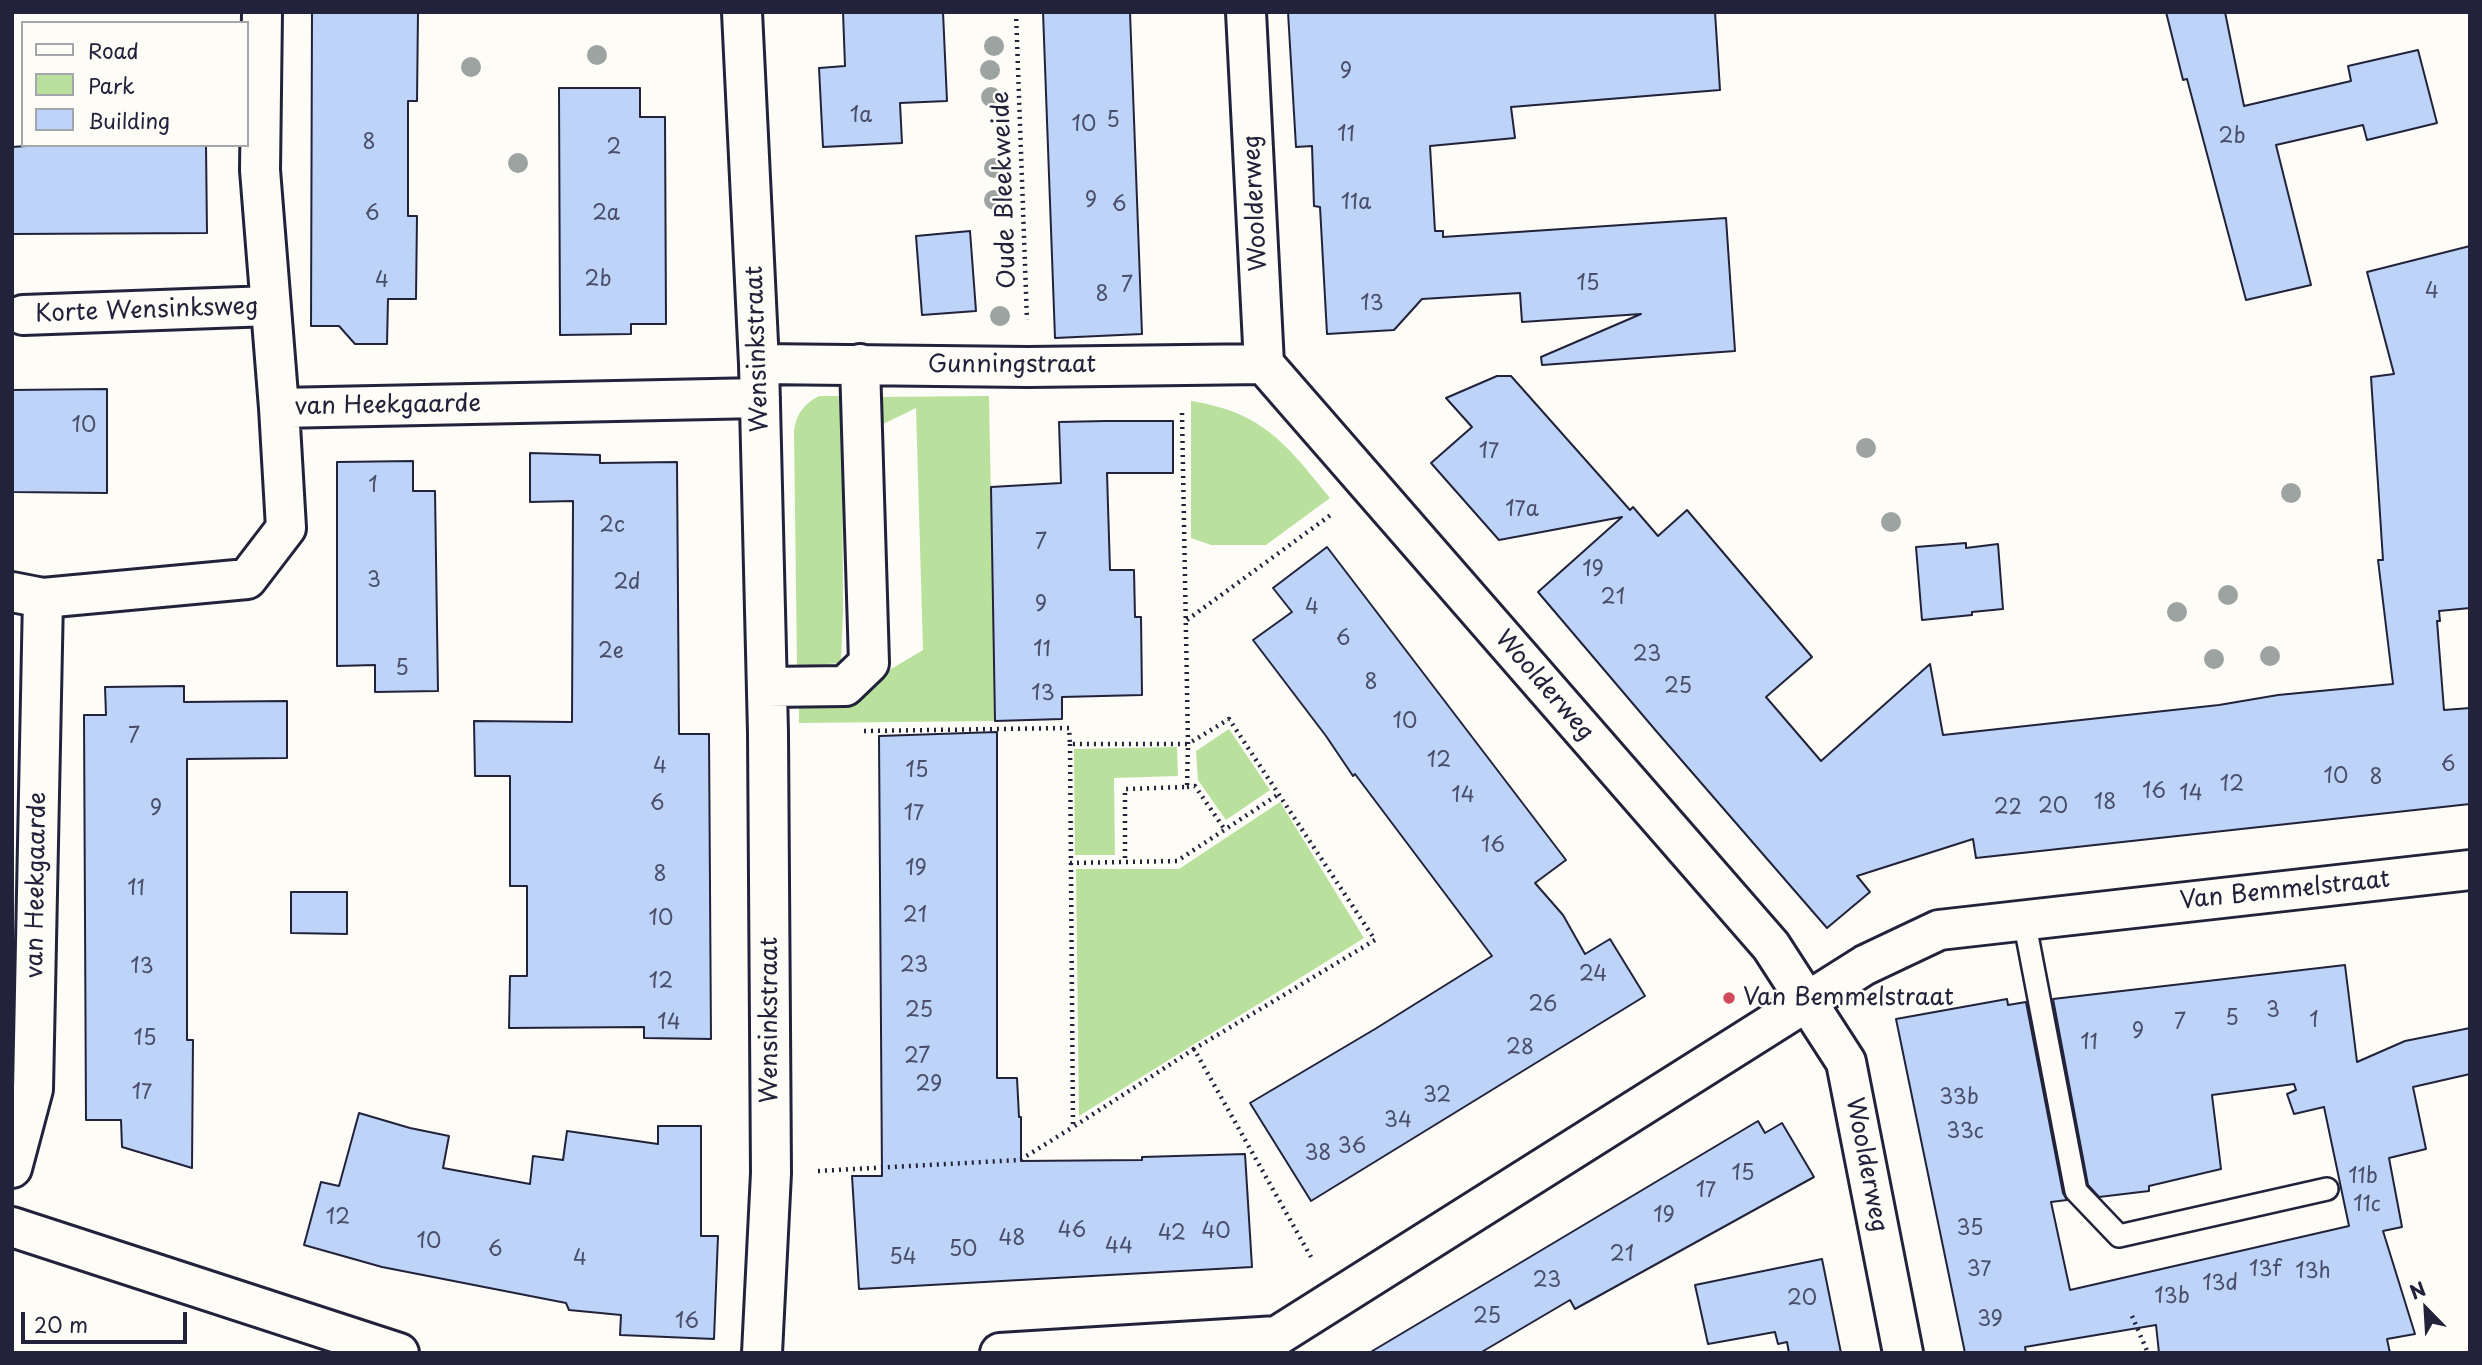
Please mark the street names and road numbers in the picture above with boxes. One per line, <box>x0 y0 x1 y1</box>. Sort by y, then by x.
street label: Oude Bleekweide <box>987 91 1023 289</box>
street label: Woolderweg <box>1238 134 1274 272</box>
street label: Wensinkstraat <box>741 265 775 433</box>
street label: Korte Wensinksweg <box>35 293 259 329</box>
street label: Gunningstraat <box>928 351 1096 379</box>
street label: van Heekgaarde <box>295 390 481 422</box>
street label: Woolderweg <box>1488 625 1600 747</box>
street label: van Heekgaarde <box>21 792 53 978</box>
street label: Van Bemmelstraat <box>2179 866 2391 916</box>
street label: Wensinkstraat <box>756 937 784 1103</box>
street label: Woolderweg <box>1839 1095 1893 1235</box>

